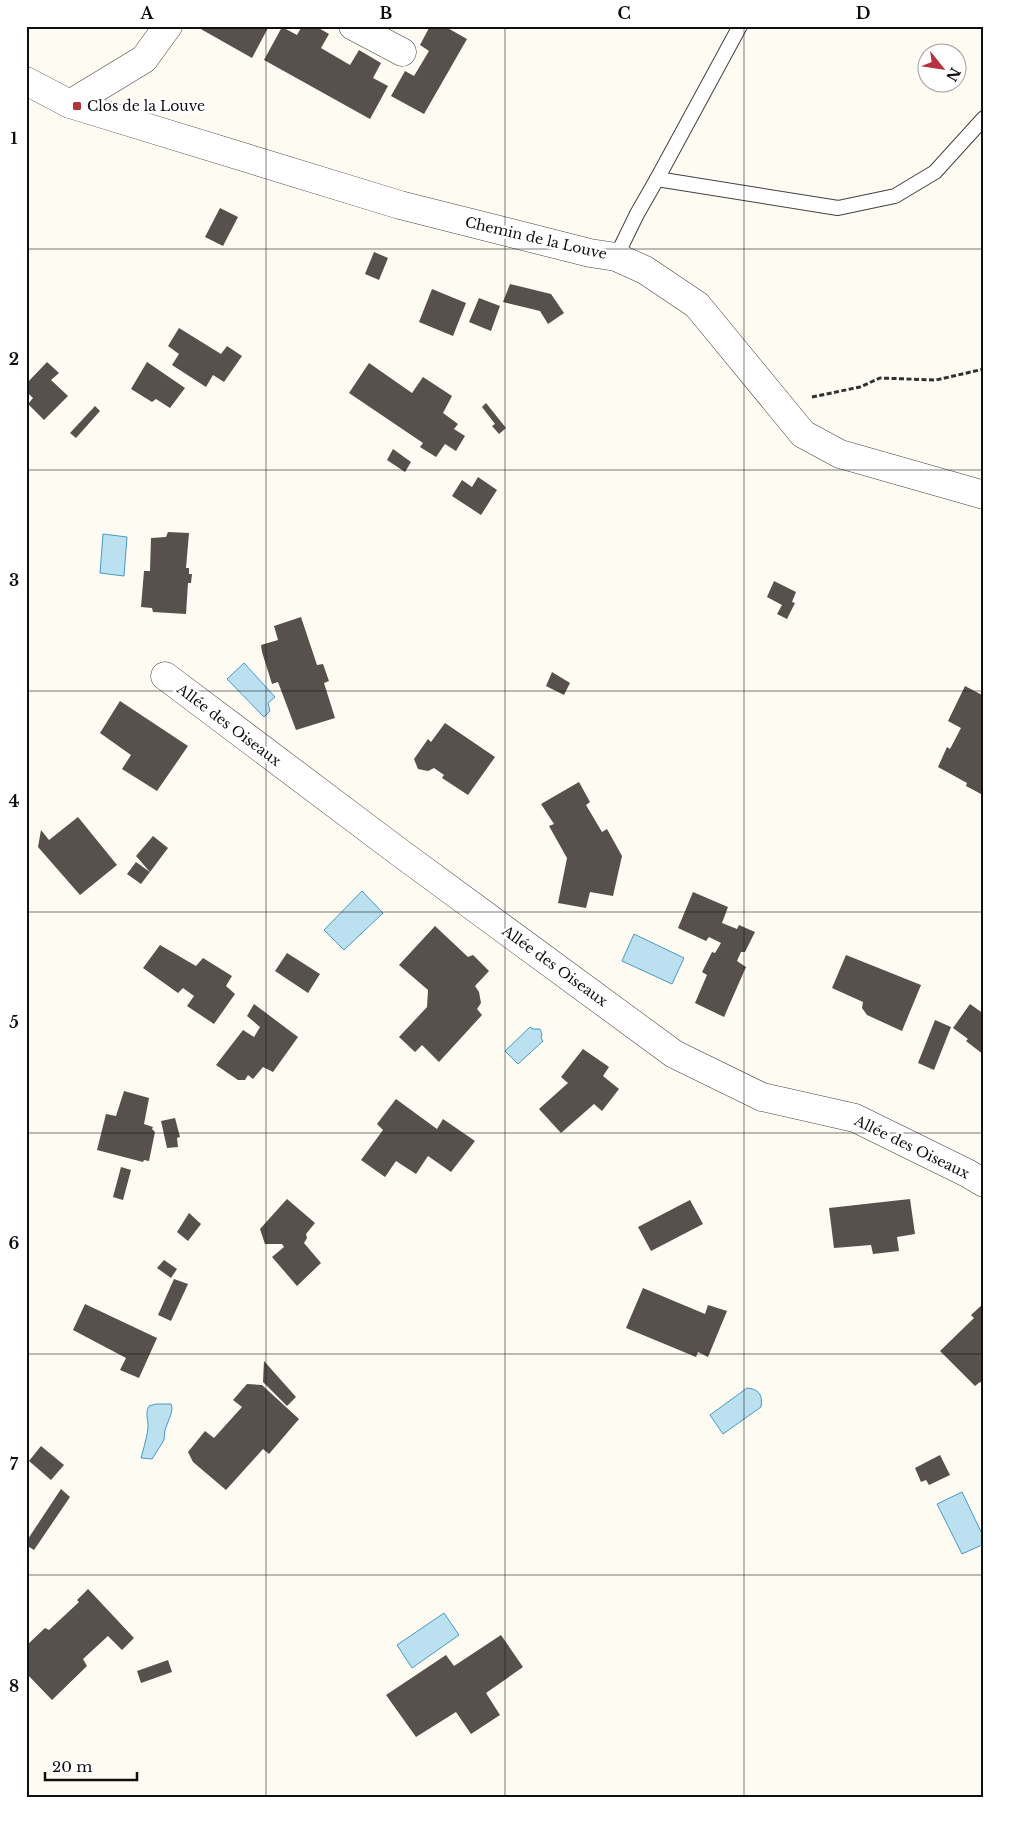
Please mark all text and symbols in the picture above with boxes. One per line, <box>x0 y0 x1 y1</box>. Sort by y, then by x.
text: A <box>140 3 155 23</box>
text: B <box>380 3 393 23</box>
text: C <box>617 3 631 23</box>
text: D <box>856 3 870 23</box>
north arrow <box>918 42 968 92</box>
text: N <box>942 64 964 85</box>
place label: Clos de la Louve <box>87 97 205 115</box>
marker: Clos de la Louve <box>71 100 83 112</box>
text: 1 <box>11 128 18 148</box>
street label: Chemin de la Louve <box>463 213 609 263</box>
text: 2 <box>9 349 19 369</box>
text: 3 <box>9 570 19 590</box>
street label: Allée des Oiseaux <box>173 679 285 770</box>
text: 4 <box>9 791 19 811</box>
street label: Allée des Oiseaux <box>498 921 612 1011</box>
text: 5 <box>9 1012 19 1032</box>
street label: Allée des Oiseaux <box>851 1111 973 1183</box>
text: 6 <box>9 1233 20 1253</box>
text: 7 <box>10 1454 19 1474</box>
text: 8 <box>9 1676 19 1696</box>
scale bar <box>45 1749 138 1781</box>
text: 20 m <box>52 1757 92 1776</box>

